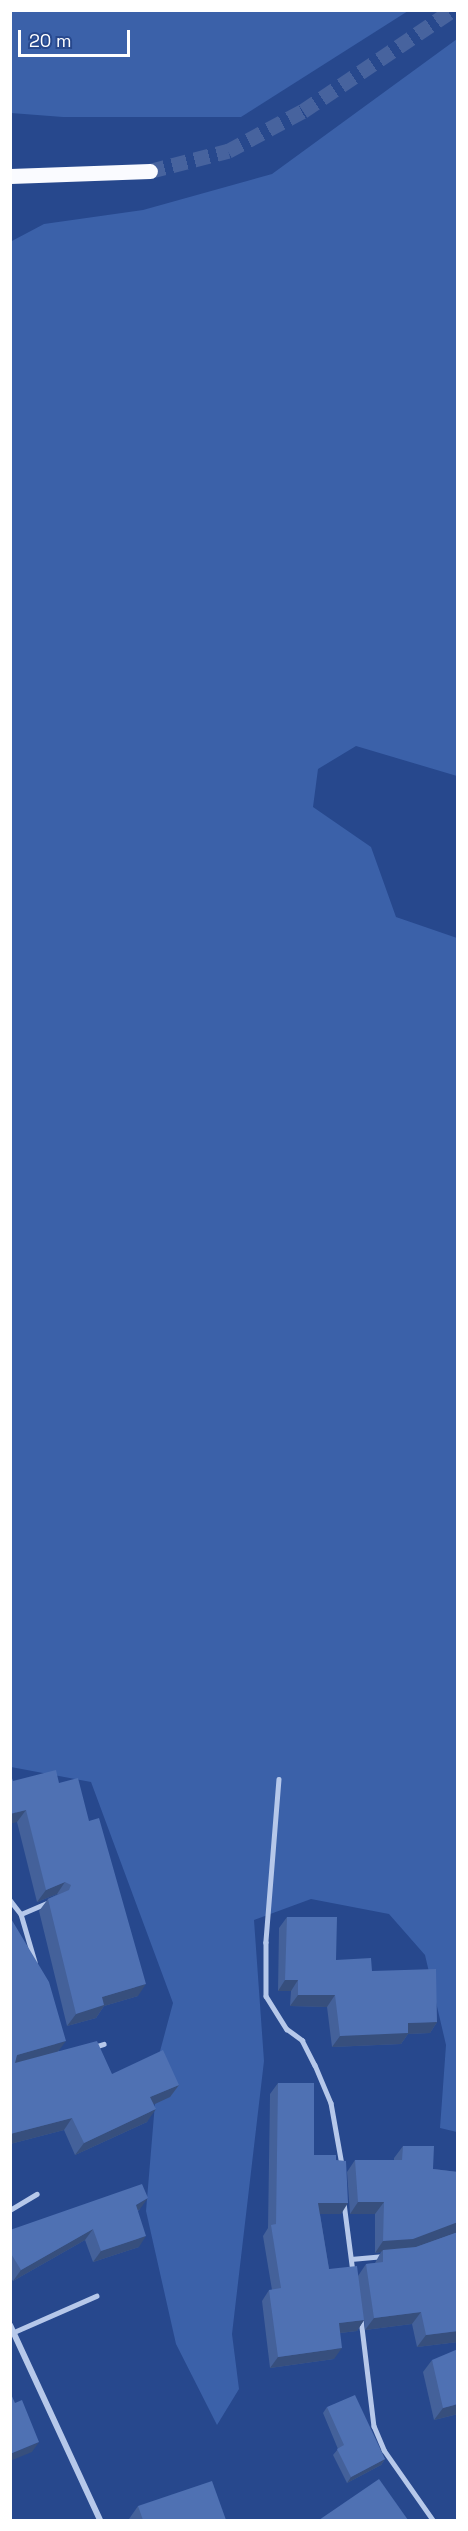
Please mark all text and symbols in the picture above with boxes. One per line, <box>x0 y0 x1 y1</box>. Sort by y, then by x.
scale bar <box>21 18 134 56</box>
text: 20 m <box>29 29 72 52</box>

